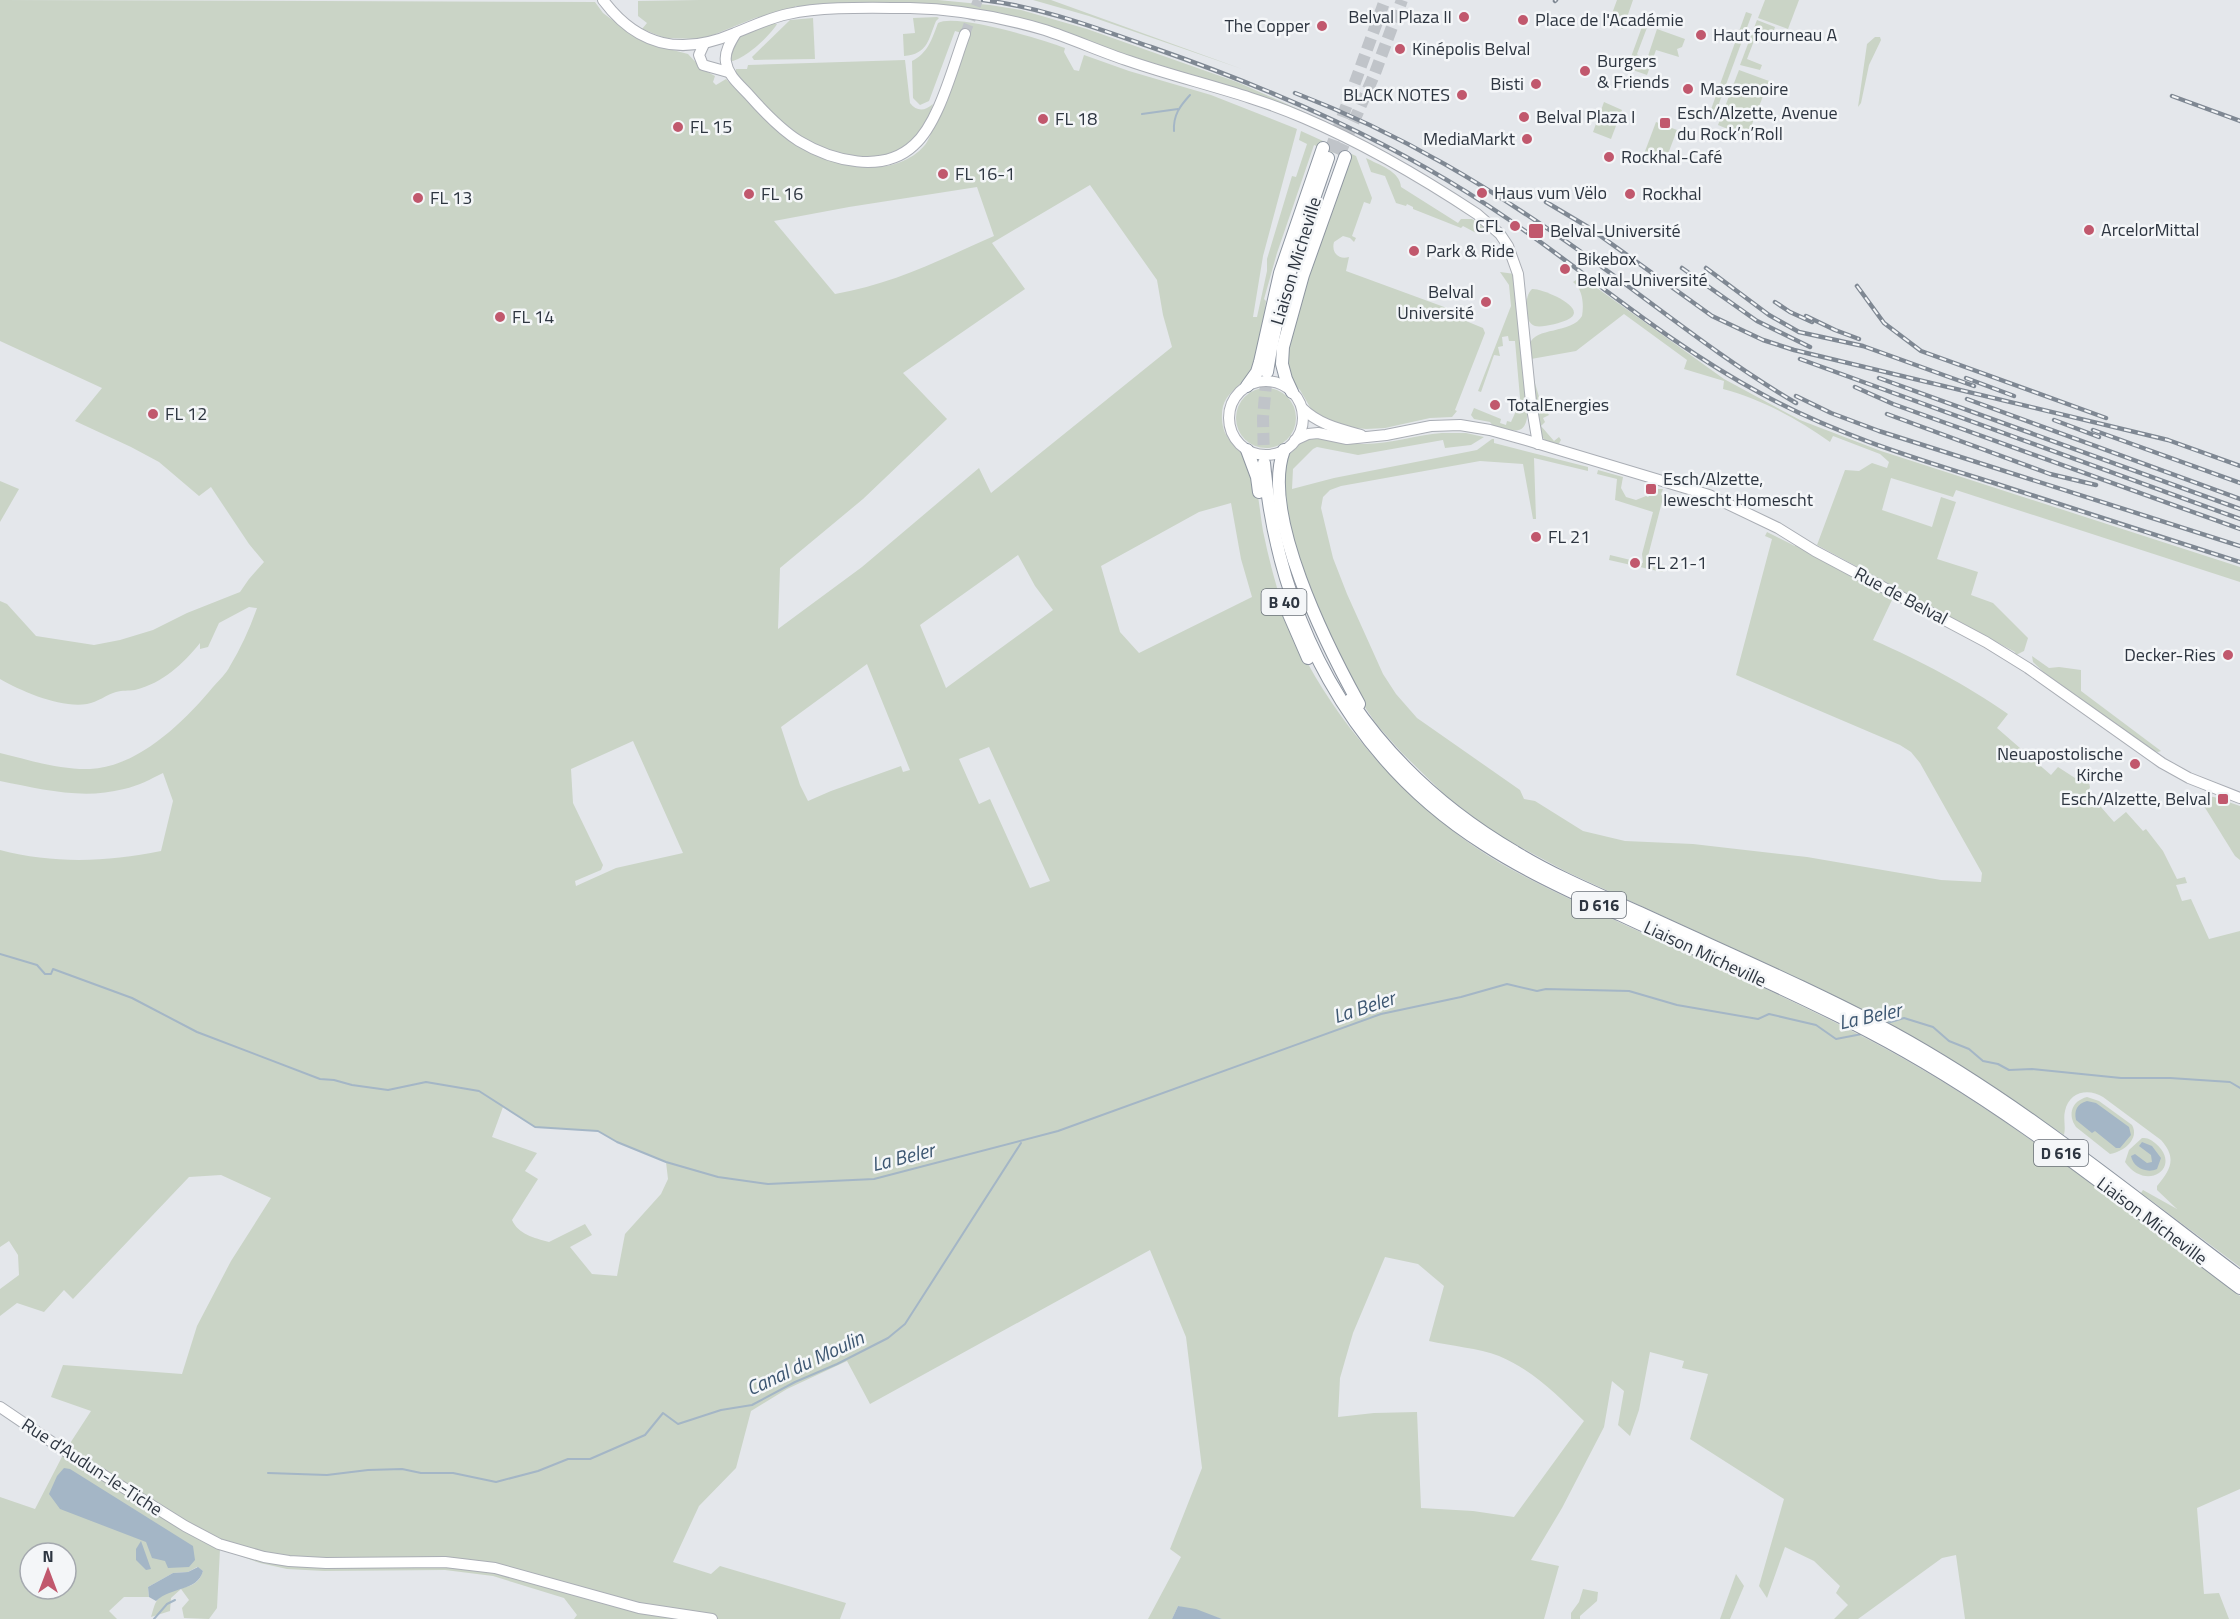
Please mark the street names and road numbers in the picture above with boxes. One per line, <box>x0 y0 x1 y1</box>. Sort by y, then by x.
street label: Liaison Micheville <box>1263 194 1328 328</box>
street label: Rue de Belval <box>1850 560 1953 631</box>
road number: B 40 <box>1262 589 1306 615</box>
road number: D 616 <box>1572 892 1626 918</box>
street label: Liaison Micheville <box>1639 913 1771 994</box>
road number: D 616 <box>2034 1140 2088 1166</box>
street label: Liaison Micheville <box>2091 1170 2213 1271</box>
street label: Rue d'Audun-le-Tiche <box>17 1411 168 1522</box>

